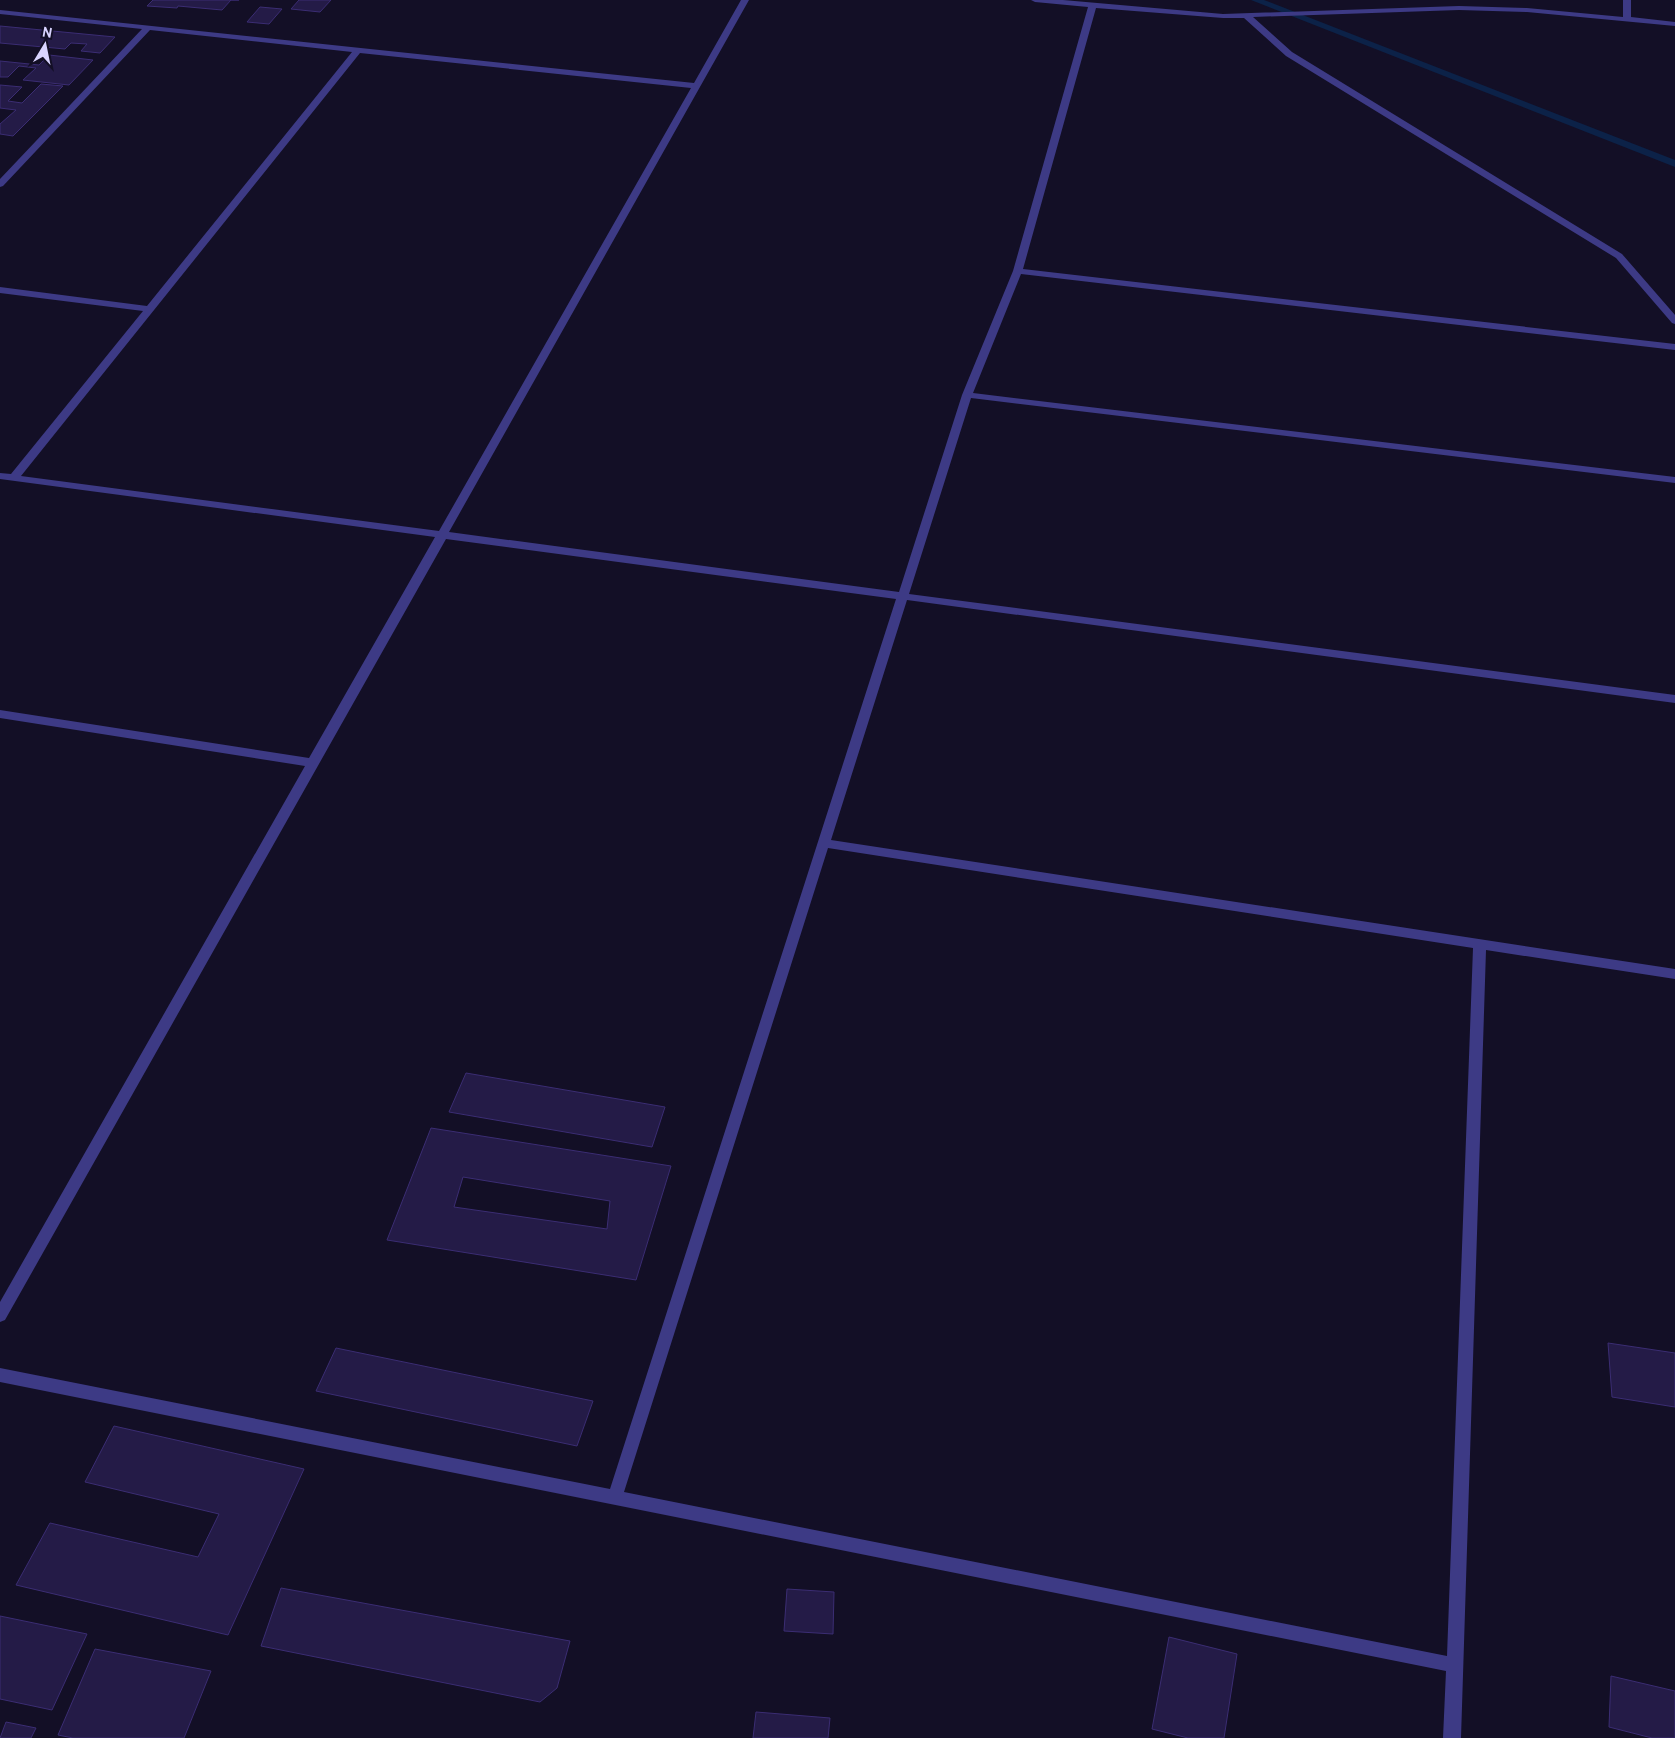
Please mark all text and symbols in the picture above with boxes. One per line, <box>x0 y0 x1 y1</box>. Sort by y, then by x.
north arrow <box>20 20 70 70</box>
text: N <box>41 24 53 43</box>

